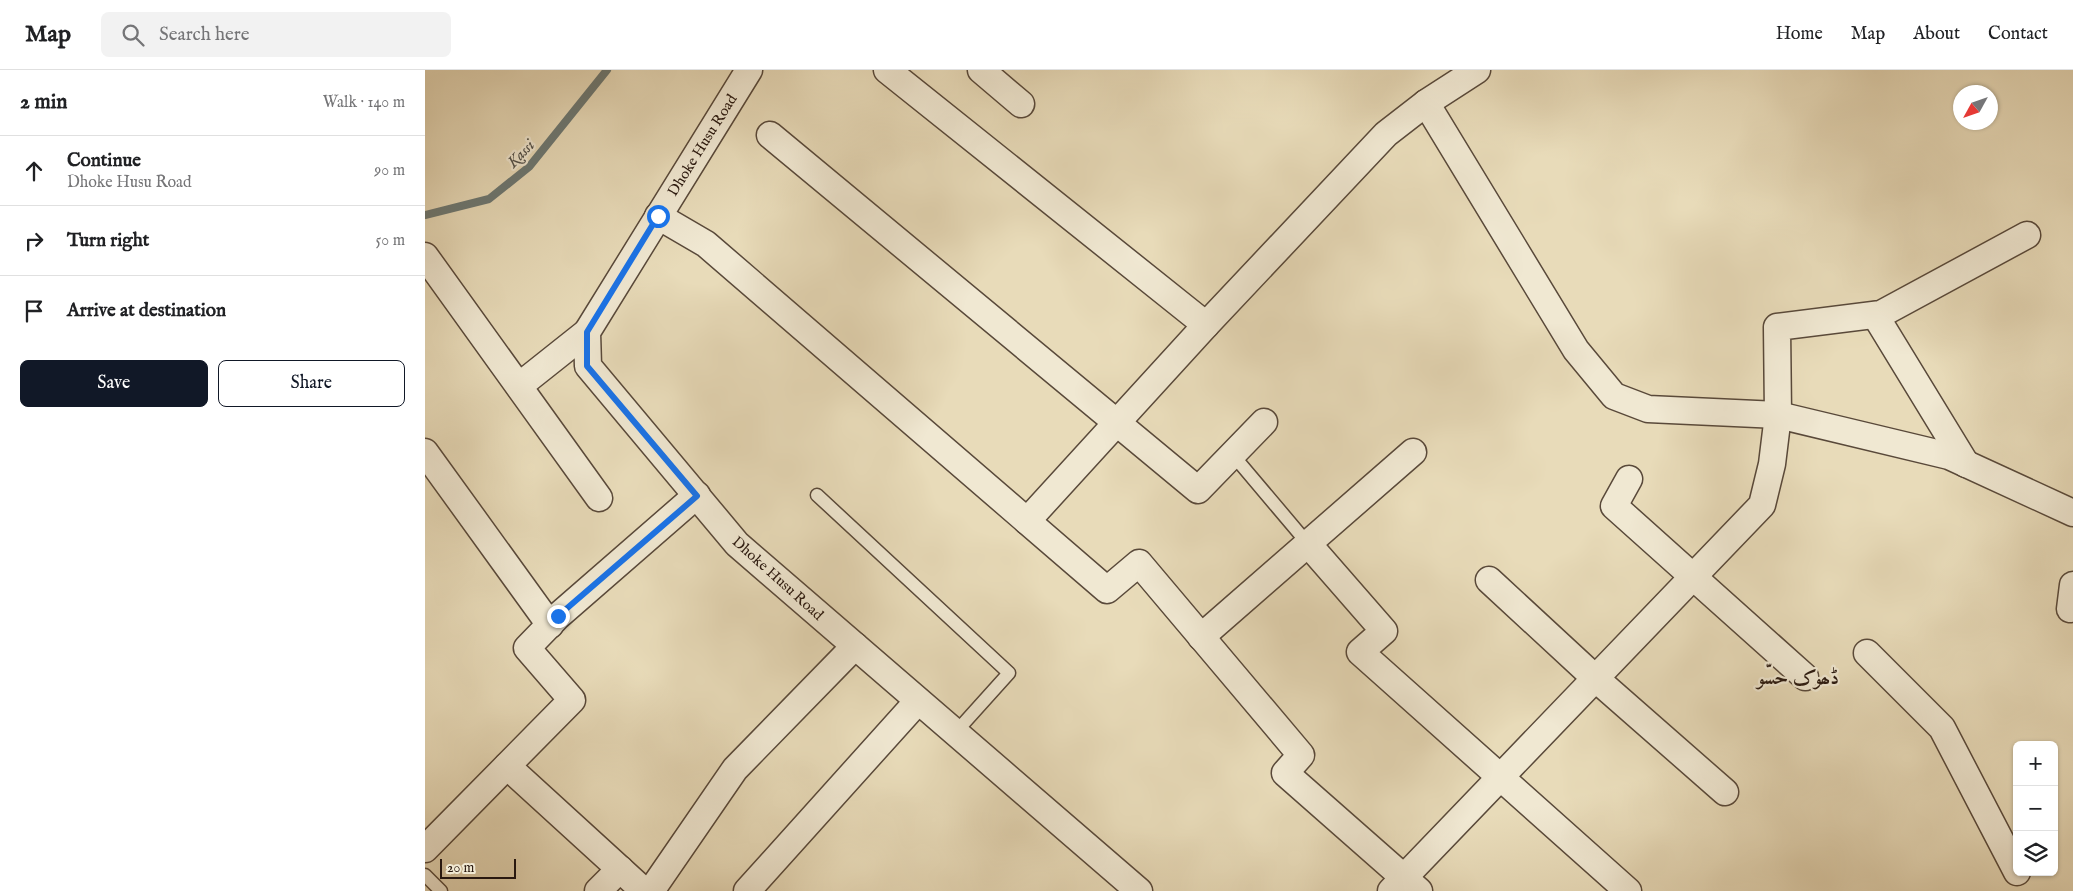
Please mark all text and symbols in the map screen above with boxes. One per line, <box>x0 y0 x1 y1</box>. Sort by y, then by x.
search box <box>101 12 451 57</box>
text: Map <box>25 19 71 50</box>
icon: search <box>119 21 147 49</box>
text: Search here <box>159 23 250 47</box>
text: Home <box>1776 23 1823 46</box>
text: Map <box>1851 23 1885 46</box>
text: About <box>1913 23 1960 46</box>
text: Contact <box>1988 23 2048 46</box>
north arrow <box>1953 85 1998 130</box>
text: 2 min <box>20 89 67 116</box>
street label: Dhoke Husu Road <box>663 90 742 200</box>
text: Walk · 140 m <box>323 93 405 113</box>
water label: Kassi <box>503 135 541 173</box>
text: Continue <box>67 149 141 173</box>
icon: ahead <box>20 157 48 185</box>
text: 90 m <box>374 161 405 181</box>
text: Dhoke Husu Road <box>67 173 192 193</box>
route start <box>647 205 670 228</box>
icon: right <box>20 227 48 255</box>
text: Turn right <box>67 229 149 253</box>
text: 50 m <box>376 231 405 251</box>
icon: arrive <box>20 297 48 325</box>
text: Arrive at destination <box>67 299 226 323</box>
button: Save <box>20 360 208 407</box>
button: Share <box>218 360 405 407</box>
street label: Dhoke Husu Road <box>728 532 828 625</box>
route end <box>547 605 570 628</box>
district label: ڈھوک حسّو <box>1755 663 1839 691</box>
map controls <box>2013 741 2058 876</box>
button: + <box>2013 741 2058 786</box>
button: − <box>2013 786 2058 831</box>
button: layers <box>2013 831 2058 876</box>
scale bar <box>440 856 516 879</box>
text: 20 m <box>447 859 474 877</box>

